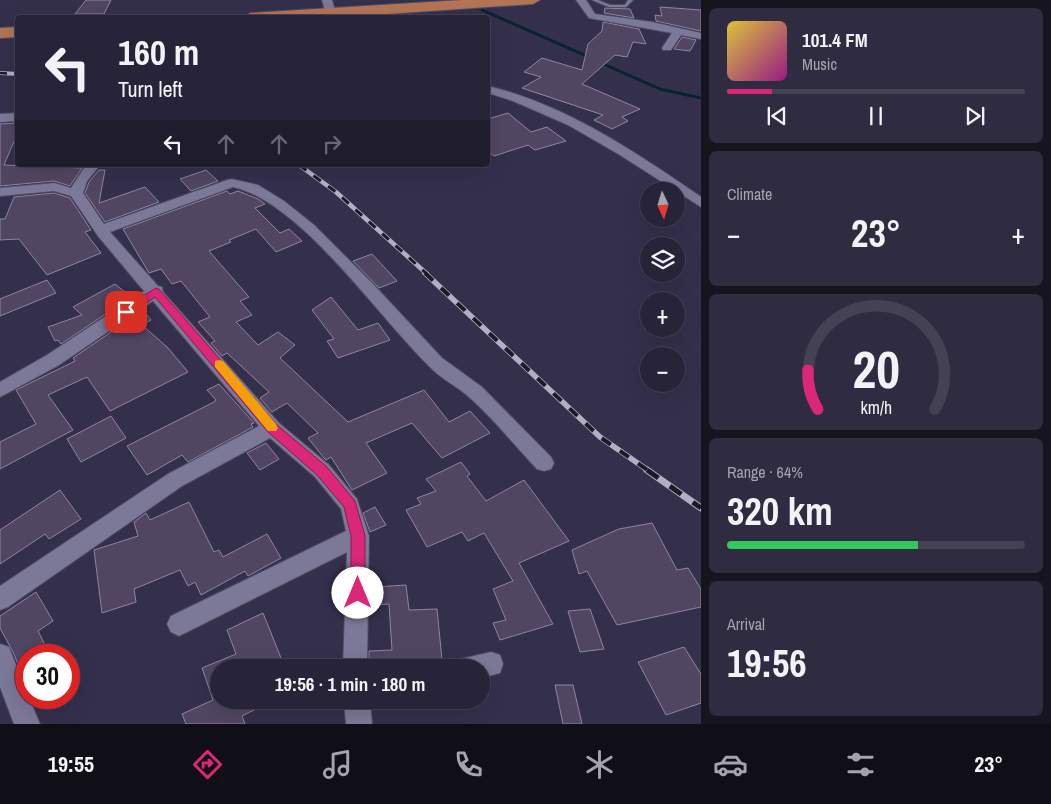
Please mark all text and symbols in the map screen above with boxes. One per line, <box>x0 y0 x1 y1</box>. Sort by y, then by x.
text: 101.4 FM <box>802 27 868 53</box>
text: 160 m <box>118 29 199 76</box>
icon: left <box>35 35 100 100</box>
text: Music <box>802 53 837 75</box>
text: Turn left <box>118 74 183 104</box>
icon: previous <box>763 102 791 130</box>
icon: pause <box>862 102 890 130</box>
icon: next <box>961 102 989 130</box>
icon: left <box>159 130 187 158</box>
icon: ahead <box>212 130 240 158</box>
icon: ahead <box>265 130 293 158</box>
icon: right <box>318 130 346 158</box>
north arrow <box>640 182 685 228</box>
map controls <box>640 182 685 392</box>
text: Climate <box>727 183 772 205</box>
text: 23° <box>851 208 901 259</box>
text: − <box>727 215 740 253</box>
text: + <box>1012 215 1025 253</box>
button: layers <box>640 237 685 282</box>
pin <box>105 291 147 333</box>
button: + <box>640 292 685 337</box>
icon: arrive <box>112 298 140 326</box>
text: 20 <box>852 334 900 404</box>
button: − <box>640 347 685 392</box>
text: km/h <box>860 396 892 420</box>
text: Range · 64% <box>727 461 803 483</box>
text: 320 km <box>727 486 833 537</box>
position arrow <box>331 566 383 618</box>
text: Arrival <box>727 613 765 635</box>
text: 19:56 <box>727 638 807 689</box>
speed limit sign: 30 <box>15 644 80 709</box>
text: 19:56 · 1 min · 180 m <box>275 671 425 697</box>
icon: directions <box>190 747 225 782</box>
icon: music <box>320 747 355 782</box>
icon: phone <box>451 747 486 782</box>
icon: climate <box>582 747 617 782</box>
icon: car <box>713 747 748 782</box>
icon: filters <box>843 747 878 782</box>
text: 19:55 <box>48 749 94 779</box>
text: 23° <box>974 749 1003 779</box>

